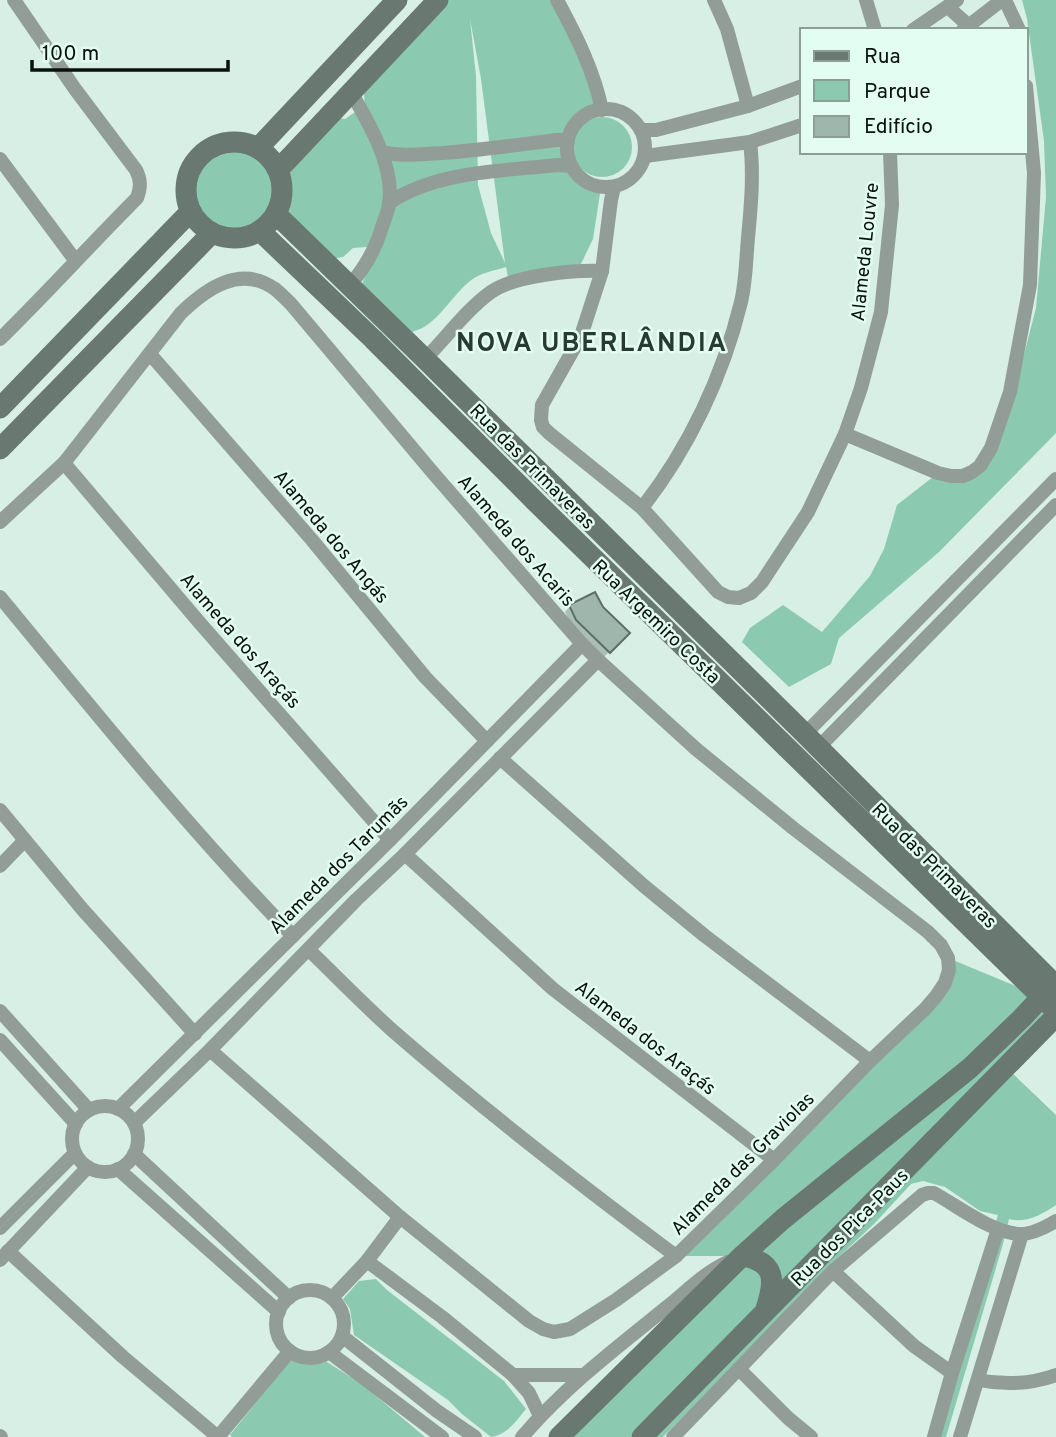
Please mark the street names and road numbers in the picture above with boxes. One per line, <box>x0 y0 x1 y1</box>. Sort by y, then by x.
street label: Alameda Louvre <box>847 182 885 323</box>
street label: Rua das Primaveras <box>464 400 599 535</box>
street label: Alameda dos Angás <box>267 465 393 609</box>
street label: Alameda dos Acaris <box>452 470 579 612</box>
street label: Rua Argemiro Costa <box>586 555 725 690</box>
street label: Alameda dos Araçás <box>174 568 305 714</box>
street label: Alameda dos Tarumãs <box>265 791 414 940</box>
street label: Rua das Primaveras <box>866 799 1001 934</box>
street label: Alameda dos Araçás <box>569 976 720 1101</box>
street label: Alameda das Graviolas <box>667 1088 820 1241</box>
street label: Rua dos Pica-Paus <box>786 1164 914 1292</box>

